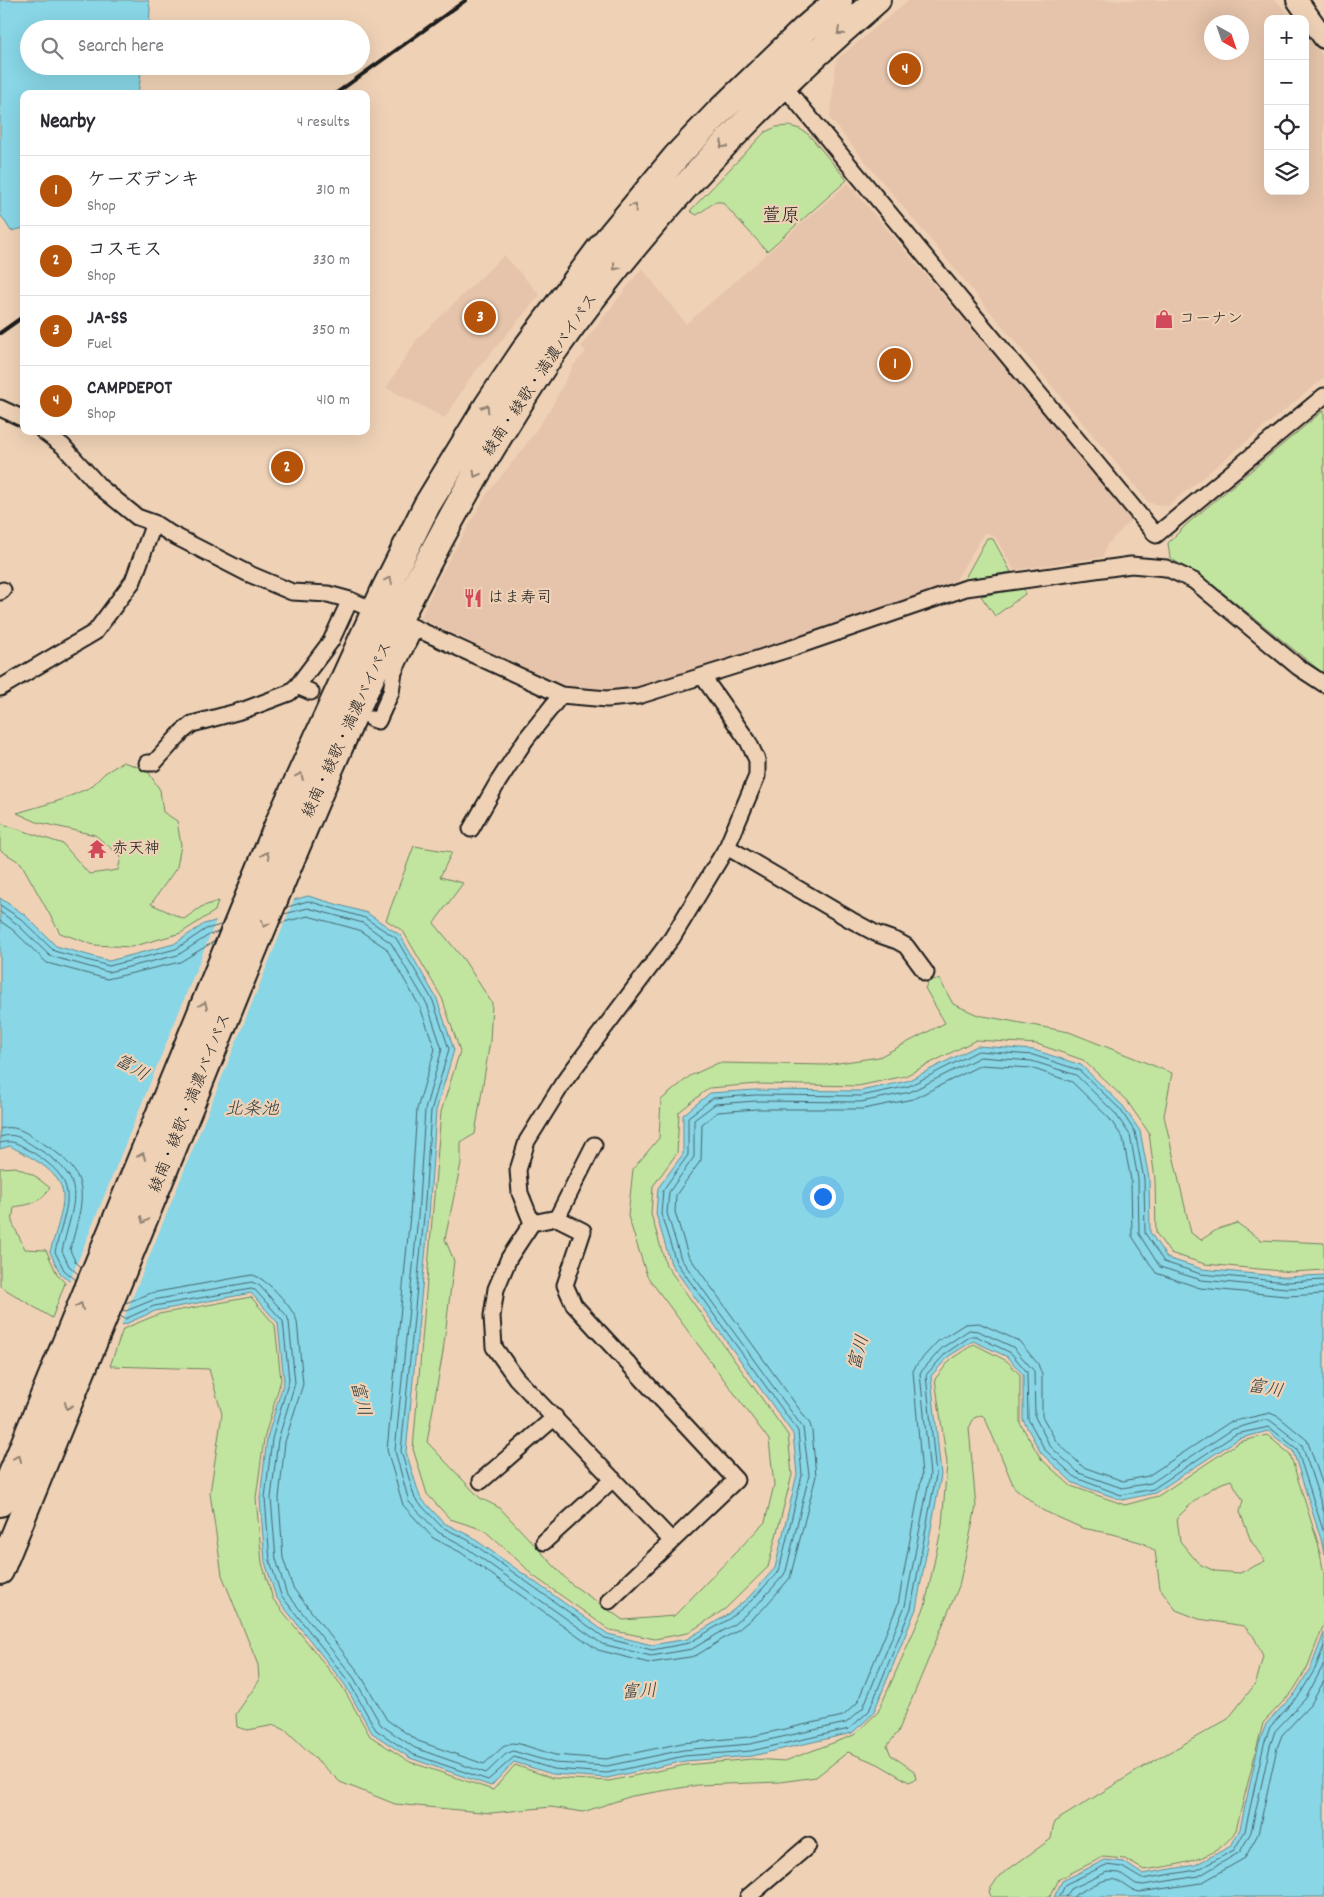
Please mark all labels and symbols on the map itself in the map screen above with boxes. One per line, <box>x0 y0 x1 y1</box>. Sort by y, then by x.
north arrow <box>1204 15 1249 60</box>
one-way arrow <box>836 26 845 35</box>
pin: 4 <box>889 50 921 88</box>
one-way arrow <box>720 139 729 148</box>
one-way arrow <box>628 204 636 213</box>
district label: 萱原 <box>762 204 800 231</box>
one-way arrow <box>613 261 621 270</box>
street label: 綾南・綾歌・満濃バイパス <box>478 289 604 461</box>
pin: 3 <box>464 298 496 336</box>
shop icon: コーナン <box>1153 308 1175 330</box>
place label: コーナン <box>1179 308 1243 331</box>
pin: 1 <box>879 345 911 383</box>
one-way arrow <box>479 405 489 414</box>
pin: 2 <box>271 448 303 486</box>
one-way arrow <box>472 468 482 477</box>
one-way arrow <box>383 577 393 586</box>
restaurant icon: はま寿司 <box>462 587 484 609</box>
place label: はま寿司 <box>488 587 552 610</box>
street label: 綾南・綾歌・満濃バイパス <box>297 638 399 822</box>
one-way arrow <box>294 772 305 781</box>
temple icon: 赤天神 <box>86 838 108 860</box>
place label: 赤天神 <box>112 838 160 861</box>
one-way arrow <box>259 851 270 860</box>
one-way arrow <box>260 919 270 927</box>
one-way arrow <box>197 1001 208 1010</box>
street label: 綾南・綾歌・満濃バイパス <box>144 1010 238 1196</box>
water label: 富川 <box>109 1049 153 1089</box>
water label: 北条池 <box>225 1098 280 1123</box>
one-way arrow <box>136 1152 146 1160</box>
your location <box>810 1184 836 1210</box>
one-way arrow <box>139 1215 150 1224</box>
one-way arrow <box>74 1302 84 1311</box>
water label: 富川 <box>843 1332 877 1374</box>
water label: 富川 <box>1245 1375 1285 1405</box>
water label: 富川 <box>343 1379 375 1419</box>
one-way arrow <box>63 1401 74 1410</box>
one-way arrow <box>13 1454 23 1462</box>
water label: 富川 <box>620 1680 658 1706</box>

